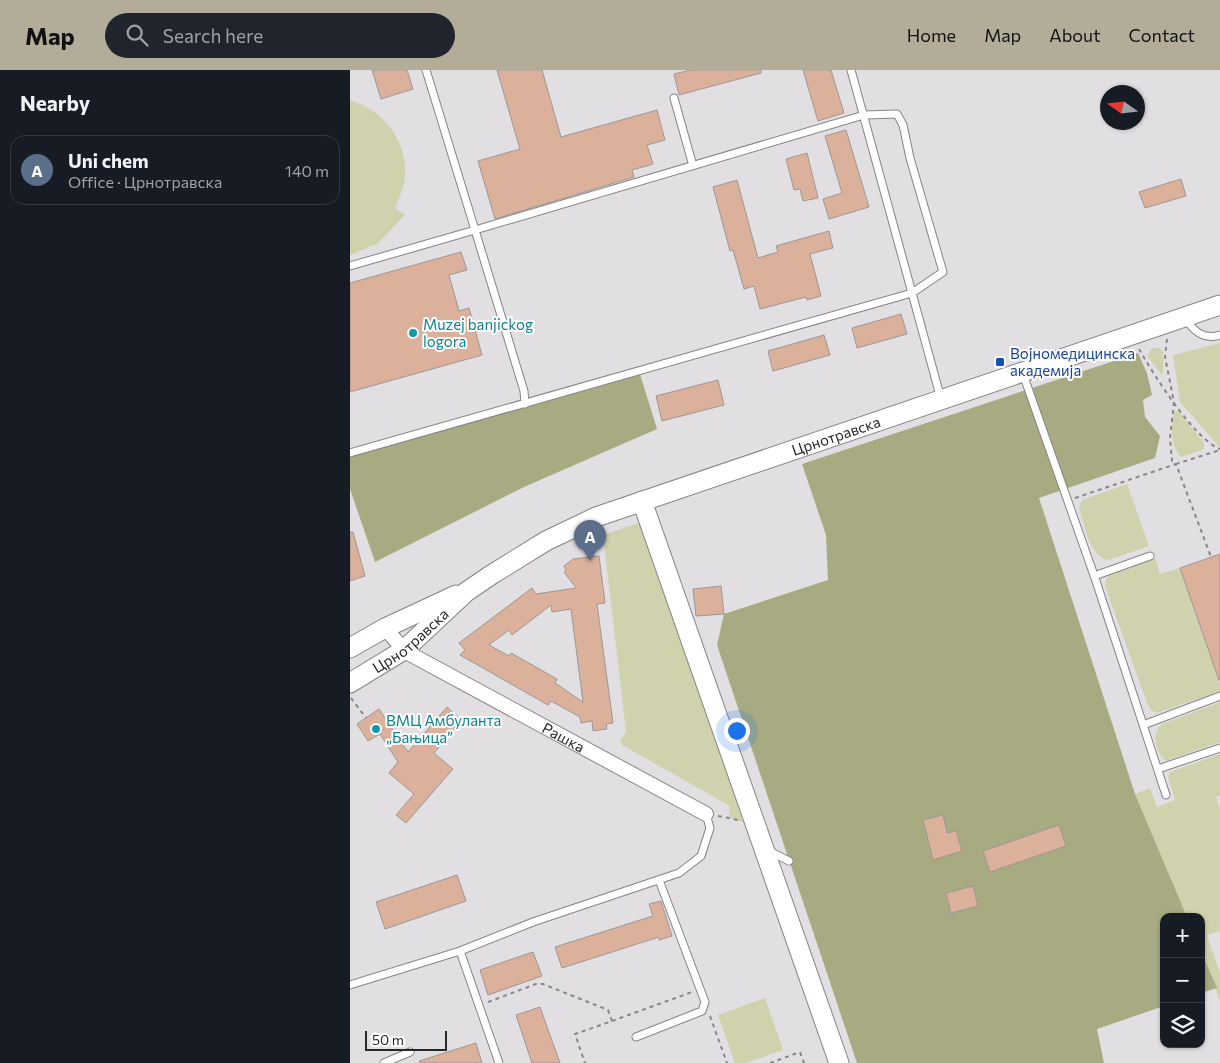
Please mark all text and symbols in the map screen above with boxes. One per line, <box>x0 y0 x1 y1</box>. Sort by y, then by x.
search box <box>105 13 455 58</box>
text: Map <box>25 21 75 50</box>
icon: search <box>123 21 151 49</box>
text: Search here <box>163 24 263 47</box>
text: Home <box>907 24 956 46</box>
text: Map <box>984 24 1021 46</box>
text: About <box>1049 24 1101 46</box>
text: Contact <box>1129 24 1195 46</box>
north arrow <box>1100 85 1145 130</box>
text: Nearby <box>20 90 90 115</box>
text: Uni chem <box>68 149 149 172</box>
text: A <box>31 161 43 180</box>
text: 140 m <box>285 161 329 180</box>
text: Office · Црнотравска <box>68 172 222 191</box>
place label: Muzej banjickog logora <box>423 315 533 350</box>
marker: Muzej banjickog logora <box>407 327 419 339</box>
place label: Војномедицинска академија <box>1010 344 1135 379</box>
marker: Војномедицинска академија <box>994 356 1006 368</box>
street label: Црнотравска <box>789 412 883 459</box>
pin: A <box>574 520 606 561</box>
street label: Црнотравска <box>369 605 452 676</box>
place label: ВМЦ Амбуланта „Бањица” <box>386 711 501 746</box>
street label: Рашка <box>539 718 588 756</box>
your location <box>724 718 750 744</box>
marker: ВМЦ Амбуланта „Бањица” <box>370 723 382 735</box>
map controls <box>1160 913 1205 1048</box>
button: + <box>1160 913 1205 958</box>
button: − <box>1160 958 1205 1003</box>
button: layers <box>1160 1003 1205 1048</box>
scale bar <box>365 1028 448 1051</box>
text: 50 m <box>372 1031 404 1048</box>

